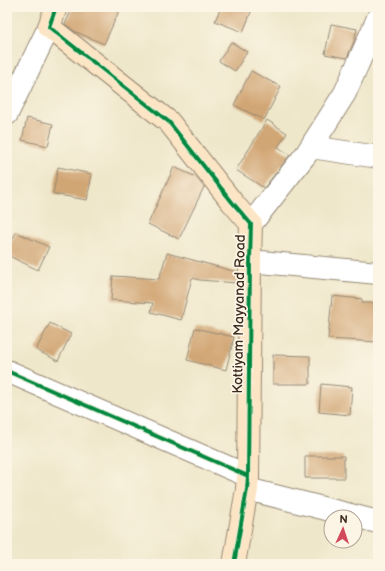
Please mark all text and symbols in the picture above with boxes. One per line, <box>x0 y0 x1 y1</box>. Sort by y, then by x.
street label: Kottiyam Mayyanad Road <box>229 234 249 394</box>
north arrow <box>323 509 363 549</box>
text: N <box>339 513 348 526</box>

